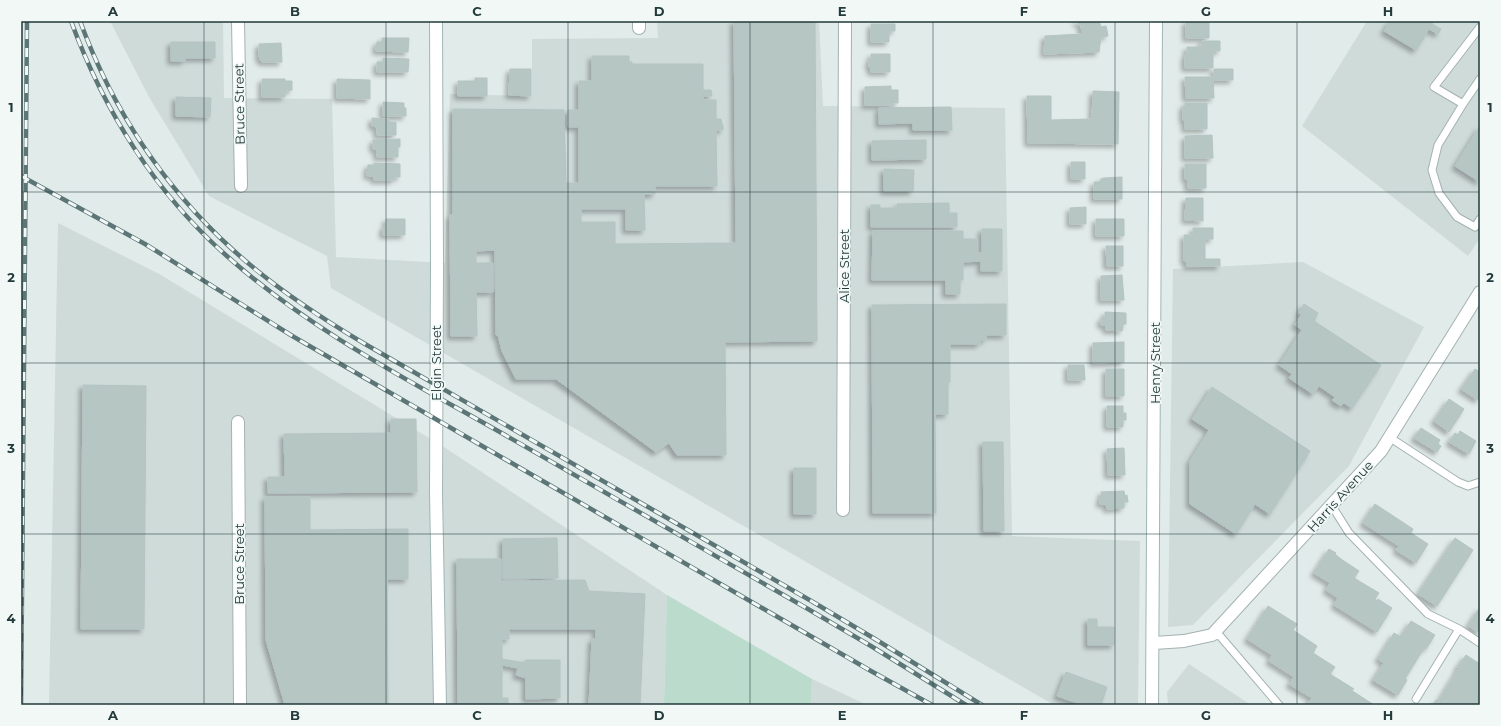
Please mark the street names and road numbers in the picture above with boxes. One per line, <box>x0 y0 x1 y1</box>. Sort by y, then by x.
street label: Bruce Street <box>230 63 248 145</box>
street label: Alice Street <box>836 229 852 303</box>
street label: Henry Street <box>1147 322 1163 404</box>
street label: Elgin Street <box>428 325 444 401</box>
street label: Harris Avenue <box>1304 457 1376 535</box>
street label: Bruce Street <box>231 523 247 605</box>

